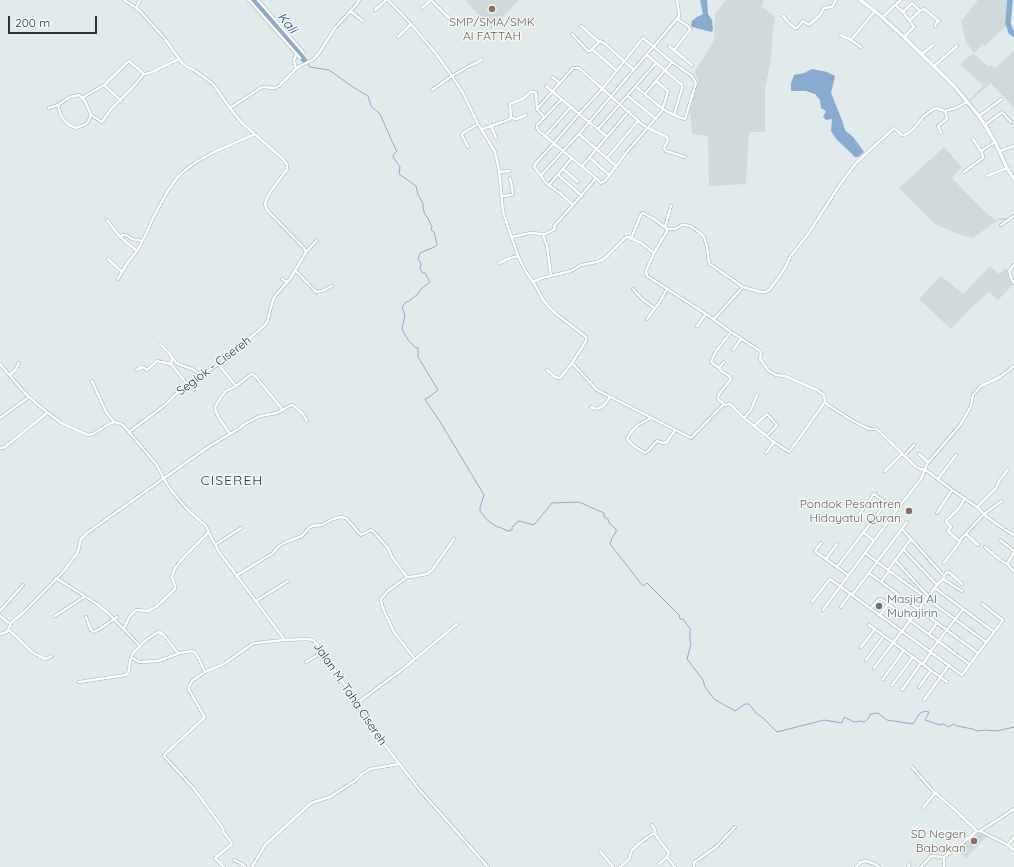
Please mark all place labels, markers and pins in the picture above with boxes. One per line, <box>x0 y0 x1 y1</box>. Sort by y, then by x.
marker: SMP/SMA/SMK Al FATTAH <box>487 4 497 14</box>
place label: SMP/SMA/SMK Al FATTAH <box>449 15 535 43</box>
place label: Pondok Pesantren Hidayatul Quran <box>800 497 901 525</box>
marker: Pondok Pesantren Hidayatul Quran <box>904 506 914 516</box>
place label: Masjid Al Muhajirin <box>887 592 938 620</box>
marker: Masjid Al Muhajirin <box>874 601 884 611</box>
place label: SD Negeri Babakan <box>911 827 966 855</box>
marker: SD Negeri Babakan <box>969 836 979 846</box>

